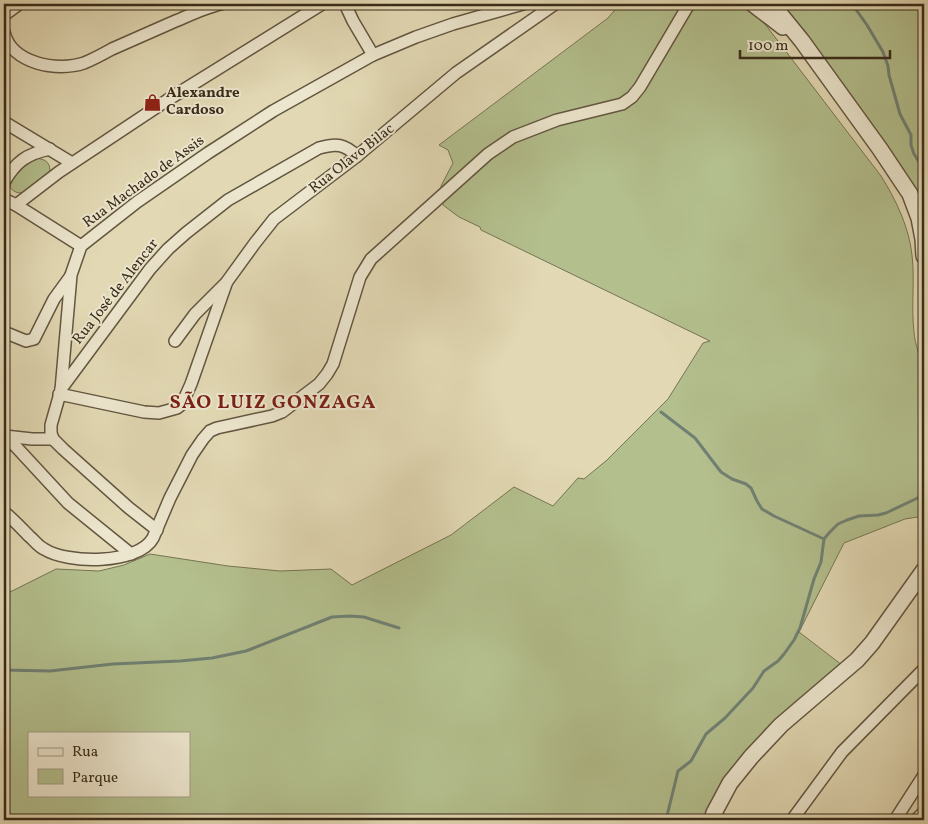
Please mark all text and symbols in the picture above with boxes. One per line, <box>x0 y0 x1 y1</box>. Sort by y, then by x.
scale bar <box>740 28 890 60</box>
text: 100 m <box>748 36 788 57</box>
place label: Alexandre Cardoso <box>166 83 240 121</box>
shop icon: Alexandre Cardoso <box>142 92 162 112</box>
street label: Rua Olavo Bilac <box>305 119 399 199</box>
street label: Rua Machado de Assis <box>79 131 209 233</box>
street label: Rua José de Alencar <box>68 235 164 349</box>
district label: SÃO LUIZ GONZAGA <box>170 389 376 417</box>
legend <box>28 732 190 796</box>
text: Rua <box>72 742 98 763</box>
text: Parque <box>72 768 118 789</box>

